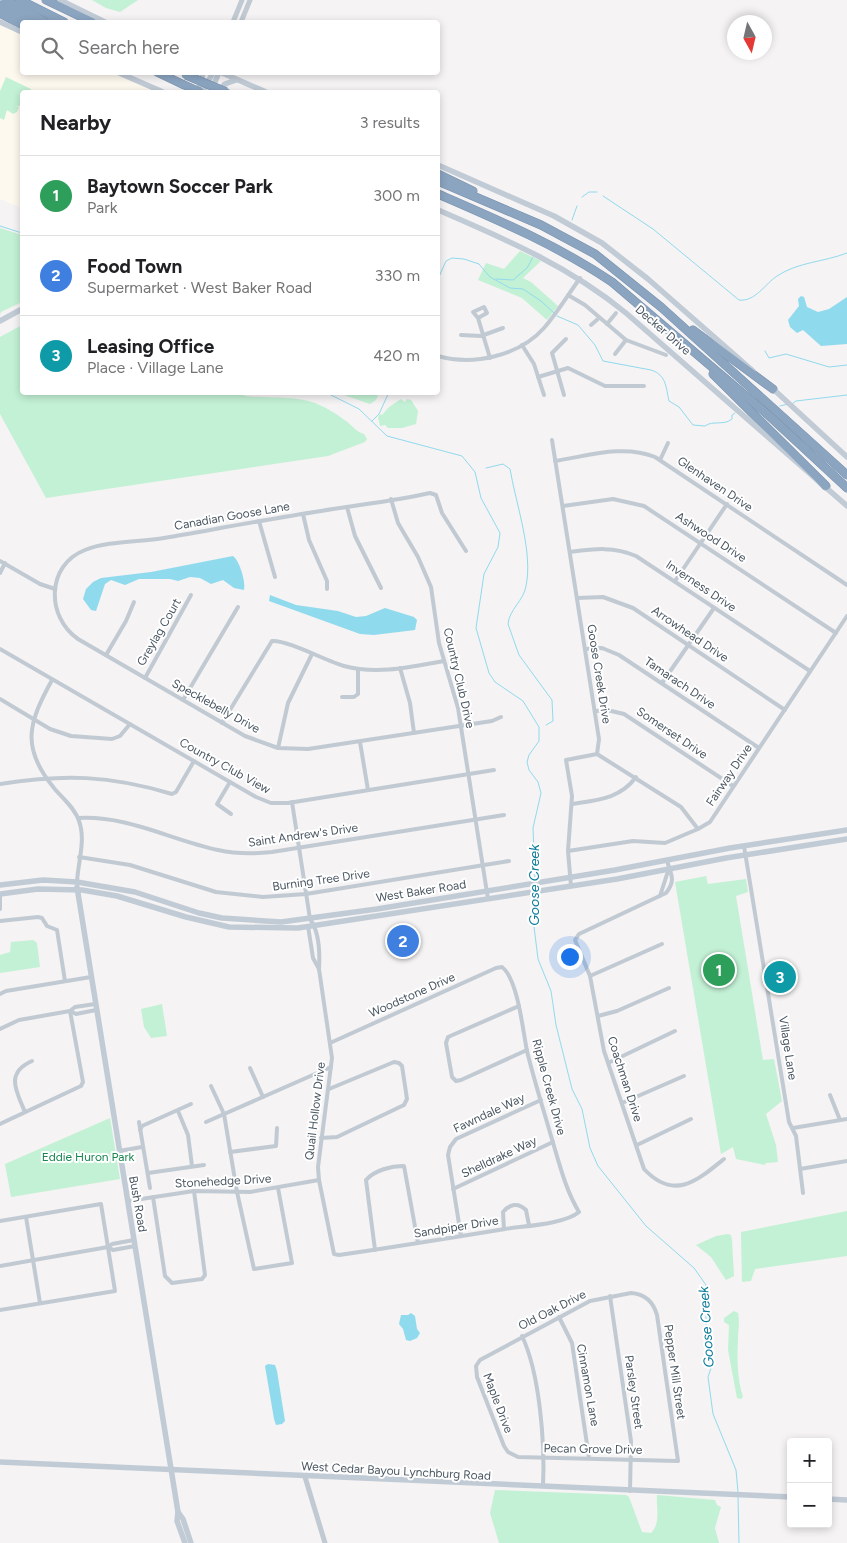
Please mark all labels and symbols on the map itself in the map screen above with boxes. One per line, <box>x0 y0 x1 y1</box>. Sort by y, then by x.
north arrow <box>727 15 772 60</box>
street label: Decker Drive <box>633 302 694 358</box>
street label: Glenhaven Drive <box>675 454 756 515</box>
street label: Canadian Goose Lane <box>173 499 291 533</box>
street label: Ashwood Drive <box>673 509 749 565</box>
street label: Inverness Drive <box>663 557 739 615</box>
street label: Greylag Court <box>134 595 184 668</box>
street label: Arrowhead Drive <box>649 603 731 665</box>
street label: Goose Creek Drive <box>584 623 614 725</box>
street label: Country Club Drive <box>441 626 477 730</box>
street label: Tamarach Drive <box>642 654 718 712</box>
street label: Specklebelly Drive <box>170 676 263 736</box>
street label: Somerset Drive <box>634 704 710 762</box>
street label: Country Club View <box>177 735 273 797</box>
street label: Fairway Drive <box>703 741 755 809</box>
street label: Saint Andrew's Drive <box>247 820 359 850</box>
water label: Goose Creek <box>526 843 543 926</box>
street label: Burning Tree Drive <box>271 866 371 894</box>
street label: West Baker Road <box>375 877 467 905</box>
pin: 2 <box>387 922 419 960</box>
your location <box>557 944 583 970</box>
pin: 1 <box>703 951 735 989</box>
pin: 3 <box>764 958 796 996</box>
street label: Woodstone Drive <box>367 970 458 1020</box>
street label: Village Lane <box>776 1015 800 1081</box>
street label: Coachman Drive <box>605 1035 645 1124</box>
street label: Ripple Creek Drive <box>529 1037 569 1137</box>
street label: Quail Hollow Drive <box>302 1061 328 1161</box>
street label: Fawndale Way <box>451 1090 528 1136</box>
street label: Shelldrake Way <box>459 1133 540 1181</box>
park label: Eddie Huron Park <box>42 1150 135 1164</box>
street label: Stonehedge Drive <box>174 1171 272 1191</box>
street label: Bush Road <box>126 1175 150 1233</box>
street label: Sandpiper Drive <box>413 1213 500 1241</box>
water label: Goose Creek <box>695 1284 718 1368</box>
street label: Old Oak Drive <box>516 1287 589 1333</box>
street label: Pepper Mill Street <box>661 1324 689 1421</box>
street label: Cinnamon Lane <box>574 1343 602 1428</box>
street label: Parsley Street <box>622 1354 646 1430</box>
street label: Maple Drive <box>480 1371 516 1435</box>
street label: Pecan Grove Drive <box>543 1441 643 1457</box>
street label: West Cedar Bayou Lynchburg Road <box>301 1459 491 1483</box>

